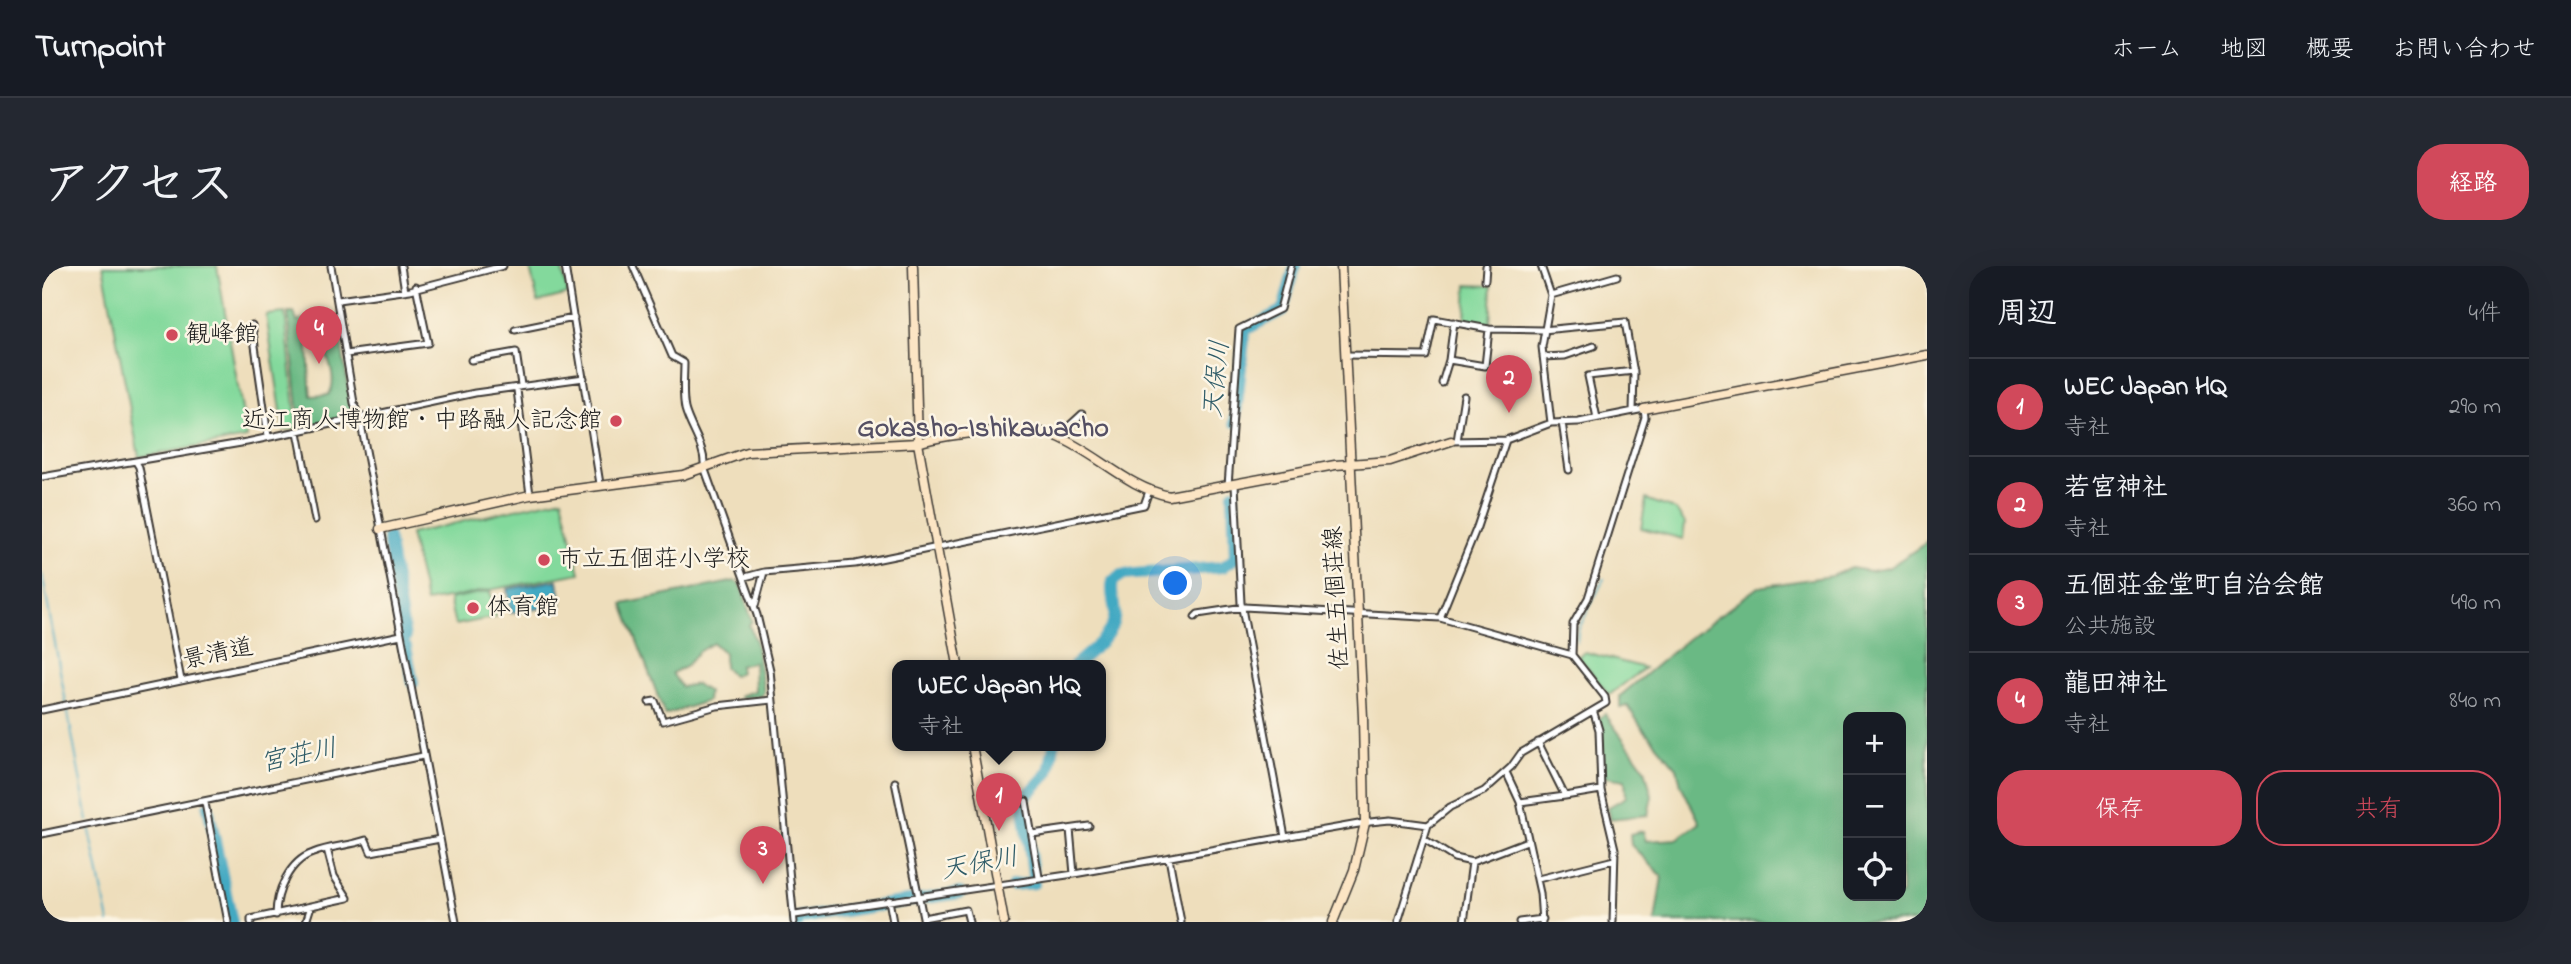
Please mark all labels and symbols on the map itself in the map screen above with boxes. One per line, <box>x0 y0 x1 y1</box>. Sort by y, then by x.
pin: 4 <box>296 306 342 364</box>
place label: 観峰館 <box>186 318 258 353</box>
marker: 観峰館 <box>164 327 180 343</box>
water label: 天保川 <box>1195 338 1241 420</box>
pin: 2 <box>1486 355 1532 413</box>
place label: 近江商人博物館・中路融人記念館 <box>242 404 602 439</box>
district label: Gokasho-Ishikawacho <box>857 409 1109 450</box>
marker: 近江商人博物館・中路融人記念館 <box>608 413 624 429</box>
street label: 佐生五個荘線 <box>1317 525 1359 671</box>
place label: 市立五個荘小学校 <box>558 543 750 578</box>
marker: 市立五個荘小学校 <box>536 552 552 568</box>
your location <box>1158 566 1192 600</box>
place label: 体育館 <box>487 591 559 626</box>
marker: 体育館 <box>465 600 481 616</box>
street label: 景清道 <box>179 630 257 680</box>
water label: 宮荘川 <box>257 730 341 784</box>
pin: 1 <box>976 773 1022 831</box>
pin: 3 <box>740 826 786 884</box>
water label: 天保川 <box>938 839 1022 891</box>

